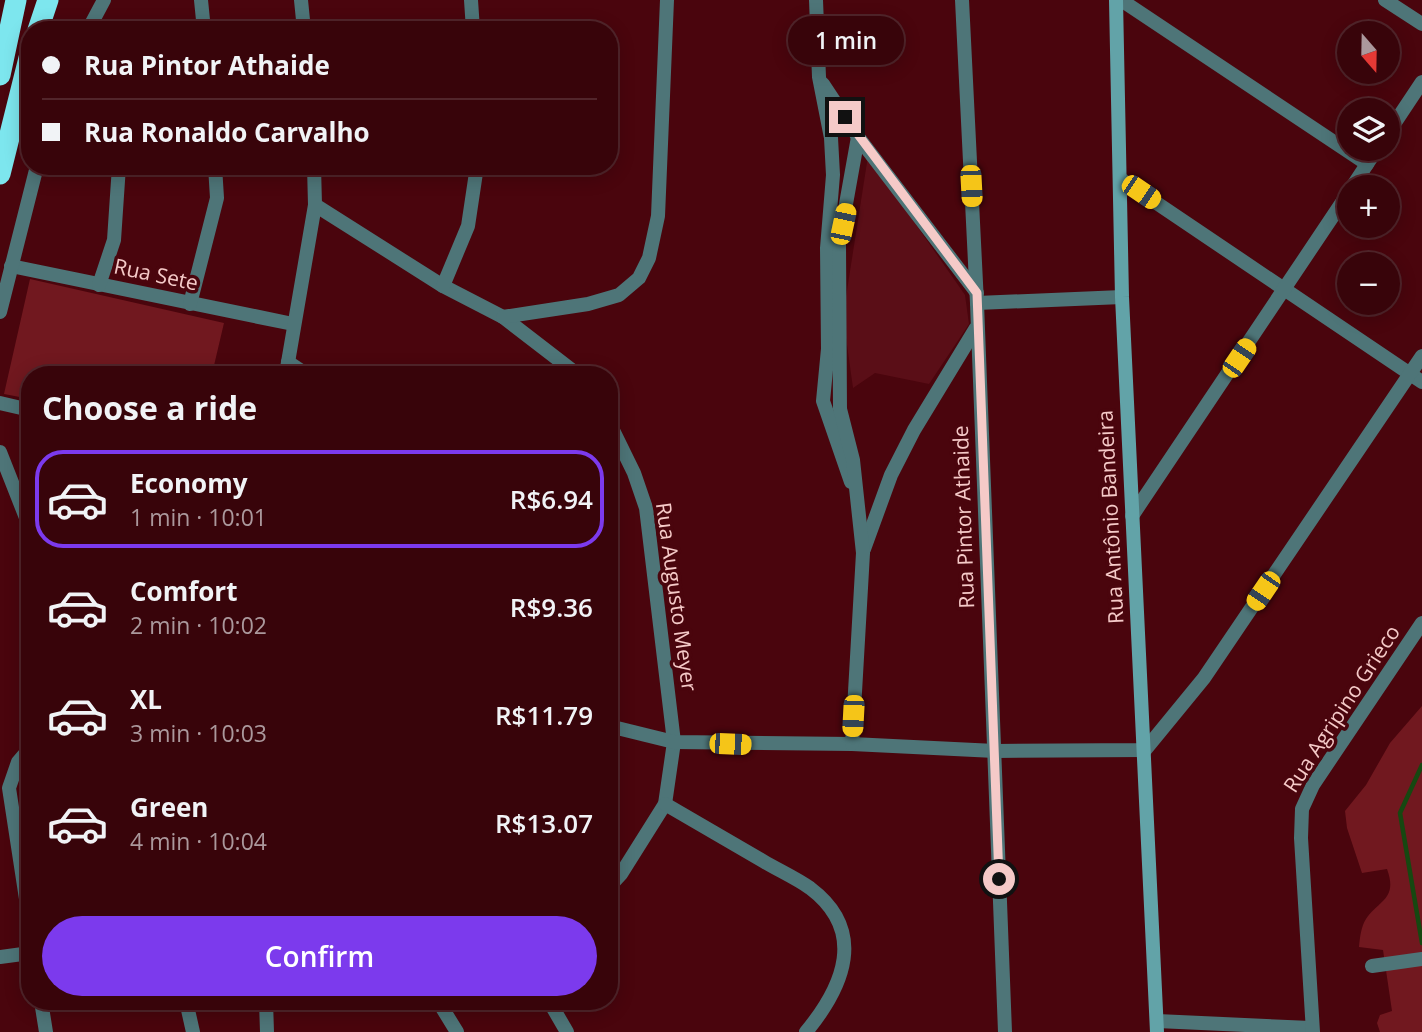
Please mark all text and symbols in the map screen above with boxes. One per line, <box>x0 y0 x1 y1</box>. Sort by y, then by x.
callout: 1 min <box>787 16 903 64</box>
north arrow <box>1337 21 1400 84</box>
map controls <box>1337 21 1400 315</box>
text: 1 min <box>815 24 877 56</box>
text: Rua Pintor Athaide <box>84 47 330 83</box>
button: layers <box>1337 98 1400 161</box>
route end <box>829 101 861 133</box>
text: Rua Ronaldo Carvalho <box>84 114 370 150</box>
car <box>960 164 983 208</box>
car <box>1118 172 1165 212</box>
button: + <box>1337 175 1400 238</box>
car <box>829 201 858 247</box>
street label: Rua Sete <box>111 251 201 297</box>
button: − <box>1337 252 1400 315</box>
car <box>1219 335 1260 381</box>
text: Choose a ride <box>42 386 257 429</box>
street label: Rua Antônio Bandeira <box>1090 410 1130 625</box>
street label: Rua Pintor Athaide <box>946 425 980 609</box>
text: Economy <box>130 465 248 501</box>
icon: car <box>46 468 109 531</box>
text: R$6.94 <box>510 481 593 517</box>
text: 1 min · 10:01 <box>130 501 267 533</box>
street label: Rua Augusto Meyer <box>650 501 704 694</box>
car <box>1243 568 1284 614</box>
text: Comfort <box>130 573 237 609</box>
icon: car <box>46 576 109 639</box>
text: R$9.36 <box>510 589 593 625</box>
text: 2 min · 10:02 <box>130 609 267 641</box>
street label: Rua Agripino Grieco <box>1277 619 1406 798</box>
text: XL <box>130 681 162 717</box>
icon: car <box>46 684 109 747</box>
car <box>842 694 865 738</box>
text: R$11.79 <box>495 697 593 733</box>
text: 3 min · 10:03 <box>130 717 267 749</box>
car <box>709 733 752 755</box>
text: Green <box>130 789 208 825</box>
icon: car <box>46 792 109 855</box>
text: R$13.07 <box>495 805 593 841</box>
text: 4 min · 10:04 <box>130 825 267 857</box>
route start <box>983 863 1015 895</box>
button: Confirm <box>42 916 597 996</box>

